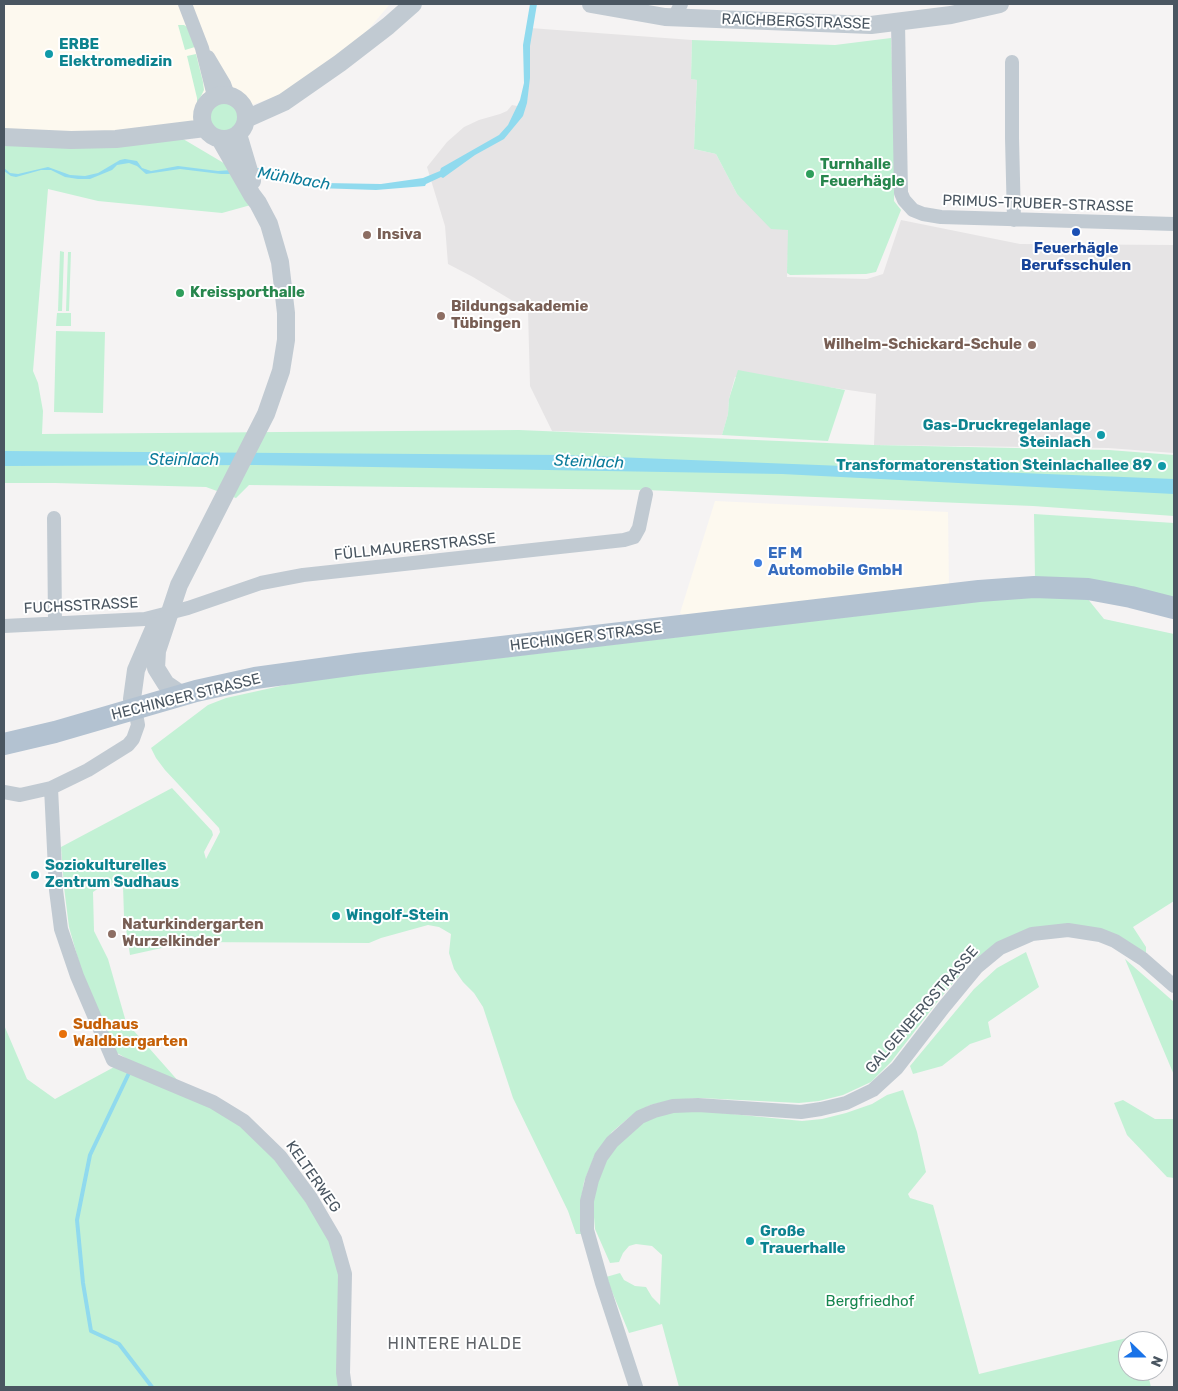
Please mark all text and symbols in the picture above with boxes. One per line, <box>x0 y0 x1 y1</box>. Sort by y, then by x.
street label: RAICHBERGSTRASSE <box>721 10 871 34</box>
place label: ERBE Elektromedizin <box>59 36 172 71</box>
marker: ERBE Elektromedizin <box>43 48 55 60</box>
place label: Turnhalle Feuerhägle <box>820 156 905 191</box>
water label: Mühlbach <box>256 163 332 195</box>
marker: Turnhalle Feuerhägle <box>804 168 816 180</box>
street label: PRIMUS-TRUBER-STRASSE <box>942 192 1134 216</box>
place label: Insiva <box>377 226 422 244</box>
marker: Feuerhägle Berufsschulen <box>1070 226 1082 238</box>
marker: Insiva <box>361 229 373 241</box>
place label: Feuerhägle Berufsschulen <box>1021 240 1131 275</box>
place label: Kreissporthalle <box>190 284 305 302</box>
marker: Kreissporthalle <box>174 287 186 299</box>
place label: Bildungsakademie Tübingen <box>451 298 588 333</box>
marker: Bildungsakademie Tübingen <box>435 310 447 322</box>
place label: Wilhelm-Schickard-Schule <box>823 336 1022 354</box>
marker: Wilhelm-Schickard-Schule <box>1026 339 1038 351</box>
place label: Gas-Druckregelanlage Steinlach <box>923 417 1091 452</box>
marker: Gas-Druckregelanlage Steinlach <box>1095 429 1107 441</box>
water label: Steinlach <box>149 450 219 470</box>
water label: Steinlach <box>553 451 625 473</box>
place label: Transformatorenstation Steinlachallee 89 <box>836 457 1152 475</box>
marker: Transformatorenstation Steinlachallee 89 <box>1156 460 1168 472</box>
street label: FÜLLMAURERSTRASSE <box>333 530 497 564</box>
place label: EF M Automobile GmbH <box>768 545 903 580</box>
marker: EF M Automobile GmbH <box>752 557 764 569</box>
street label: FUCHSSTRASSE <box>23 594 139 618</box>
street label: HECHINGER STRASSE <box>509 619 663 655</box>
street label: HECHINGER STRASSE <box>110 670 262 724</box>
place label: Soziokulturelles Zentrum Sudhaus <box>45 857 179 892</box>
marker: Soziokulturelles Zentrum Sudhaus <box>29 869 41 881</box>
place label: Wingolf-Stein <box>346 907 449 925</box>
marker: Wingolf-Stein <box>330 910 342 922</box>
place label: Naturkindergarten Wurzelkinder <box>122 916 264 951</box>
marker: Naturkindergarten Wurzelkinder <box>106 928 118 940</box>
street label: GALGENBERGSTRASSE <box>862 943 982 1077</box>
place label: Sudhaus Waldbiergarten <box>73 1016 188 1051</box>
marker: Sudhaus Waldbiergarten <box>57 1028 69 1040</box>
street label: KELTERWEG <box>282 1138 344 1216</box>
place label: Große Trauerhalle <box>760 1223 846 1258</box>
marker: Große Trauerhalle <box>744 1235 756 1247</box>
park label: Bergfriedhof <box>826 1293 914 1311</box>
north arrow <box>1118 1331 1168 1381</box>
district label: HINTERE HALDE <box>386 1334 524 1354</box>
text: N <box>1147 1354 1166 1369</box>

